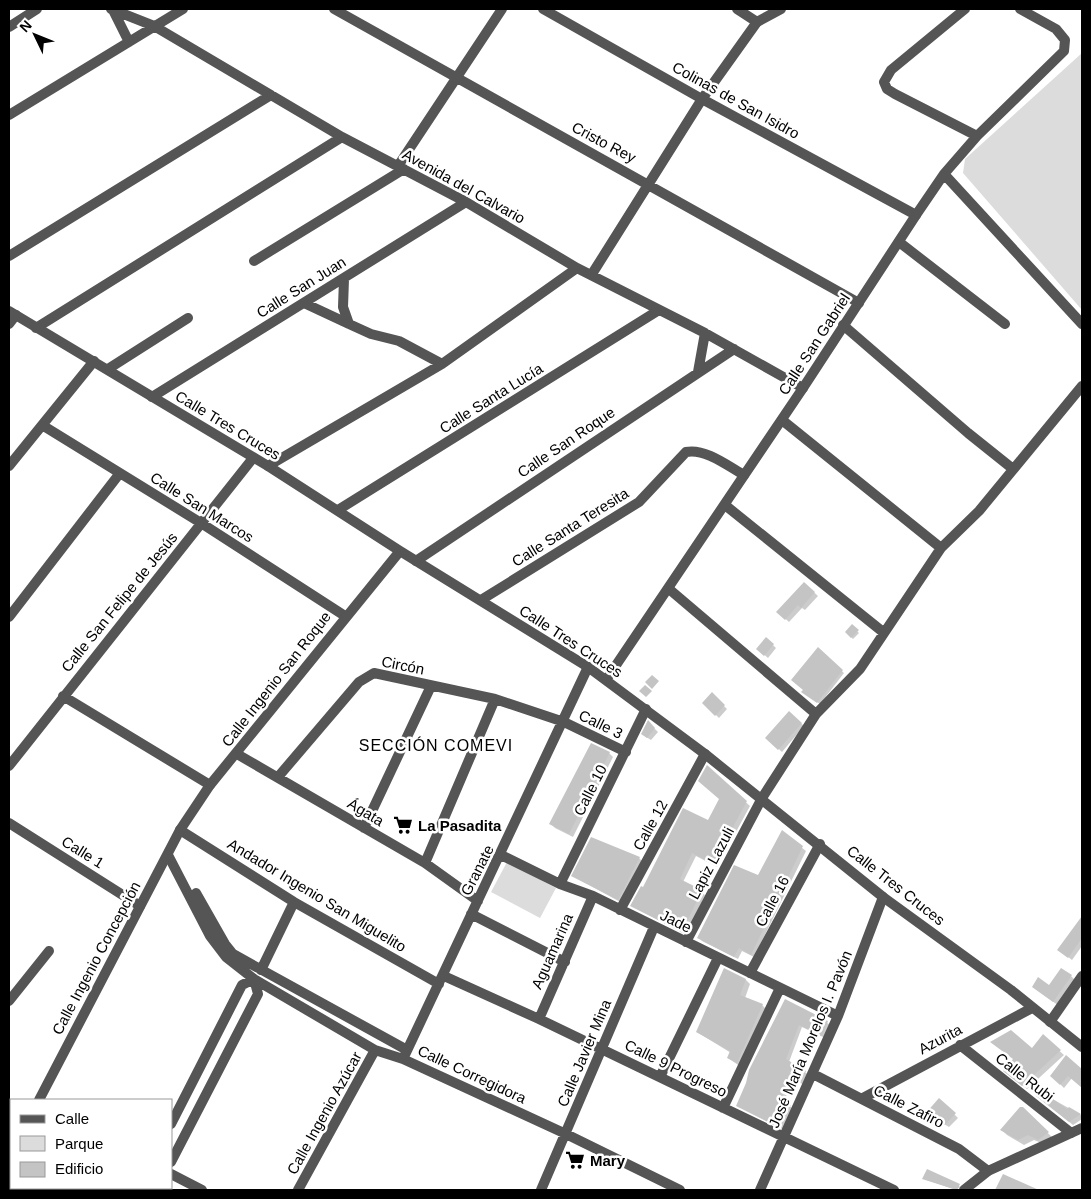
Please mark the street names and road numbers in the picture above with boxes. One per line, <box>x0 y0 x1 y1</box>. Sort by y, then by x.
street label: Colinas de San Isidro <box>670 58 802 142</box>
street label: Cristo Rey <box>569 118 639 166</box>
street label: Avenida del Calvario <box>400 145 528 227</box>
street label: Calle San Juan <box>253 253 349 321</box>
street label: Calle San Gabriel <box>775 290 853 398</box>
street label: Calle Santa Lucía <box>436 359 546 437</box>
street label: Calle Tres Cruces <box>173 387 283 463</box>
street label: Calle San Roque <box>514 403 618 481</box>
street label: Calle San Marcos <box>147 468 257 546</box>
street label: Calle Santa Teresita <box>509 484 632 570</box>
street label: Calle San Felipe de Jesús <box>58 529 180 675</box>
street label: Calle Tres Cruces <box>516 601 626 681</box>
street label: Calle Ingenio San Roque <box>218 608 334 750</box>
street label: Circón <box>380 653 426 677</box>
street label: Calle 3 <box>576 706 626 742</box>
street label: Calle 10 <box>570 762 610 818</box>
street label: Ágata <box>345 795 388 830</box>
street label: Calle 12 <box>629 797 671 853</box>
street label: Lapiz Lazuli <box>685 824 737 902</box>
street label: Calle 1 <box>59 832 107 872</box>
street label: Andador Ingenio San Miguelito <box>225 835 409 955</box>
street label: Granate <box>457 842 497 898</box>
street label: Calle Tres Cruces <box>844 842 948 928</box>
street label: Calle 16 <box>752 873 792 929</box>
street label: Calle Ingenio Concepción <box>48 879 144 1037</box>
street label: Jade <box>658 906 694 936</box>
street label: Aguamarina <box>528 910 576 991</box>
street label: José María Morelos I. Pavón <box>765 948 855 1130</box>
street label: Calle Javier Mina <box>554 996 615 1109</box>
street label: Azurita <box>915 1020 965 1057</box>
street label: Calle 9 Progreso <box>622 1036 730 1100</box>
street label: Calle Corregidora <box>415 1041 529 1107</box>
street label: Calle Ingenio Azúcar <box>283 1049 365 1177</box>
street label: Calle Rubi <box>993 1049 1057 1105</box>
street label: Calle Zafiro <box>871 1081 947 1131</box>

